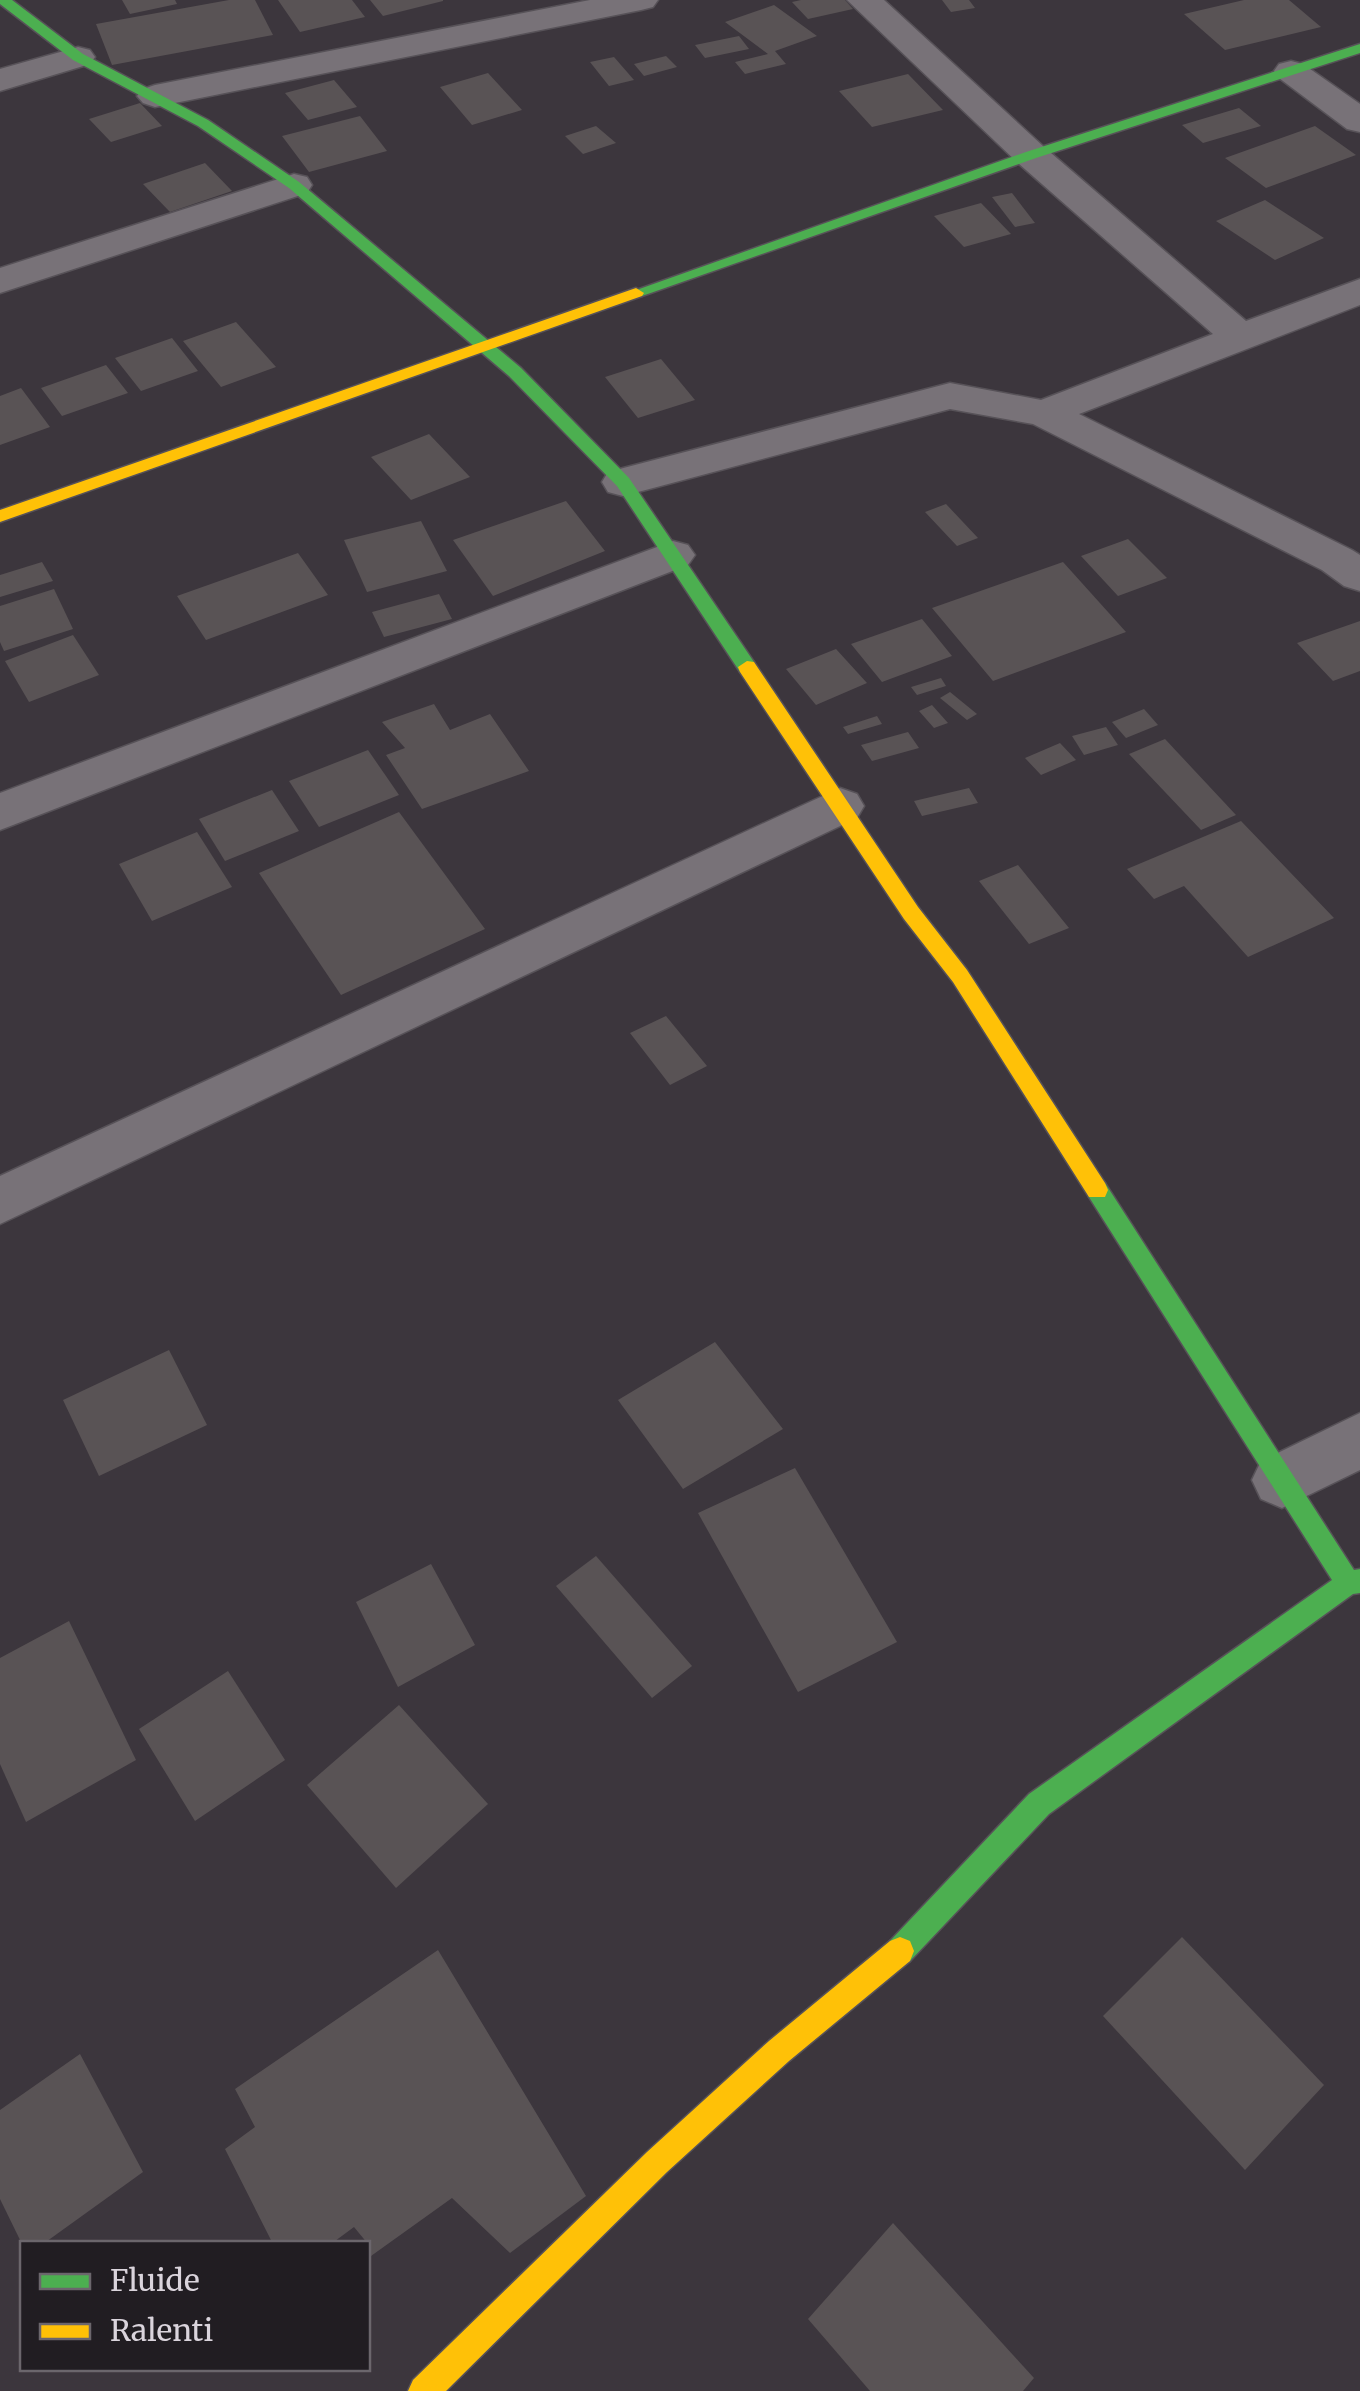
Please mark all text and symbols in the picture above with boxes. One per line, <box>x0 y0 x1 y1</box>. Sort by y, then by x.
legend <box>20 2241 370 2371</box>
text: Fluide <box>110 2261 200 2299</box>
text: Ralenti <box>110 2311 213 2349</box>

